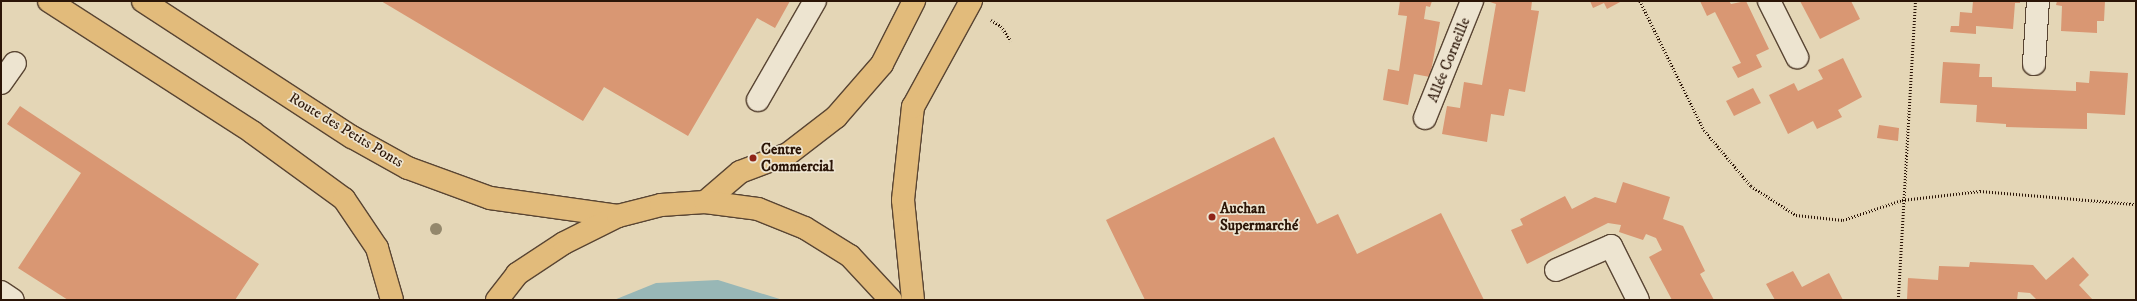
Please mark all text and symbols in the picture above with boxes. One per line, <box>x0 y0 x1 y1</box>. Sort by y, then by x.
street label: Allée Corneille <box>1424 15 1474 105</box>
street label: Route des Petits Ponts <box>286 89 406 171</box>
place label: Centre Commercial <box>761 140 834 175</box>
marker: Centre Commercial <box>748 153 758 163</box>
place label: Auchan Supermarché <box>1220 199 1298 234</box>
marker: Auchan Supermarché <box>1207 212 1217 222</box>

